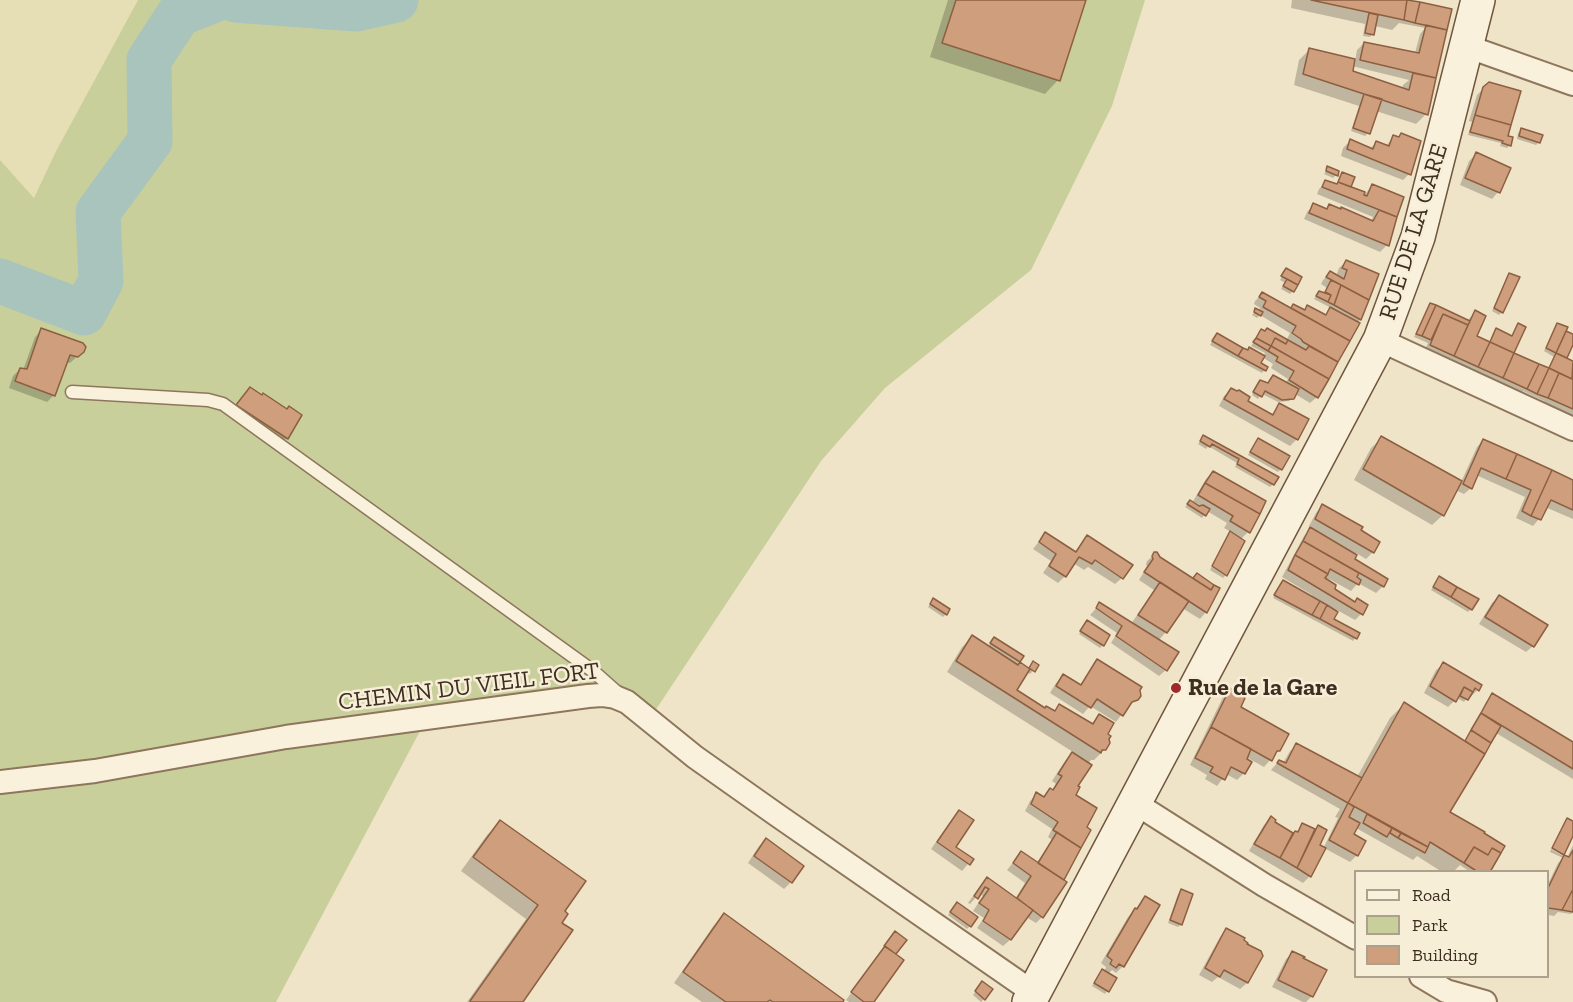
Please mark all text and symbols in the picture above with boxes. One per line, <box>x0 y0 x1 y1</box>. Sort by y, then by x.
street label: RUE DE LA GARE <box>1374 141 1454 323</box>
street label: CHEMIN DU VIEIL FORT <box>337 657 601 717</box>
place label: Rue de la Gare <box>1188 674 1337 702</box>
marker: Rue de la Gare <box>1169 681 1183 695</box>
legend <box>1354 870 1549 978</box>
text: Road <box>1412 884 1451 906</box>
text: Park <box>1412 914 1448 936</box>
text: Building <box>1412 944 1478 966</box>

